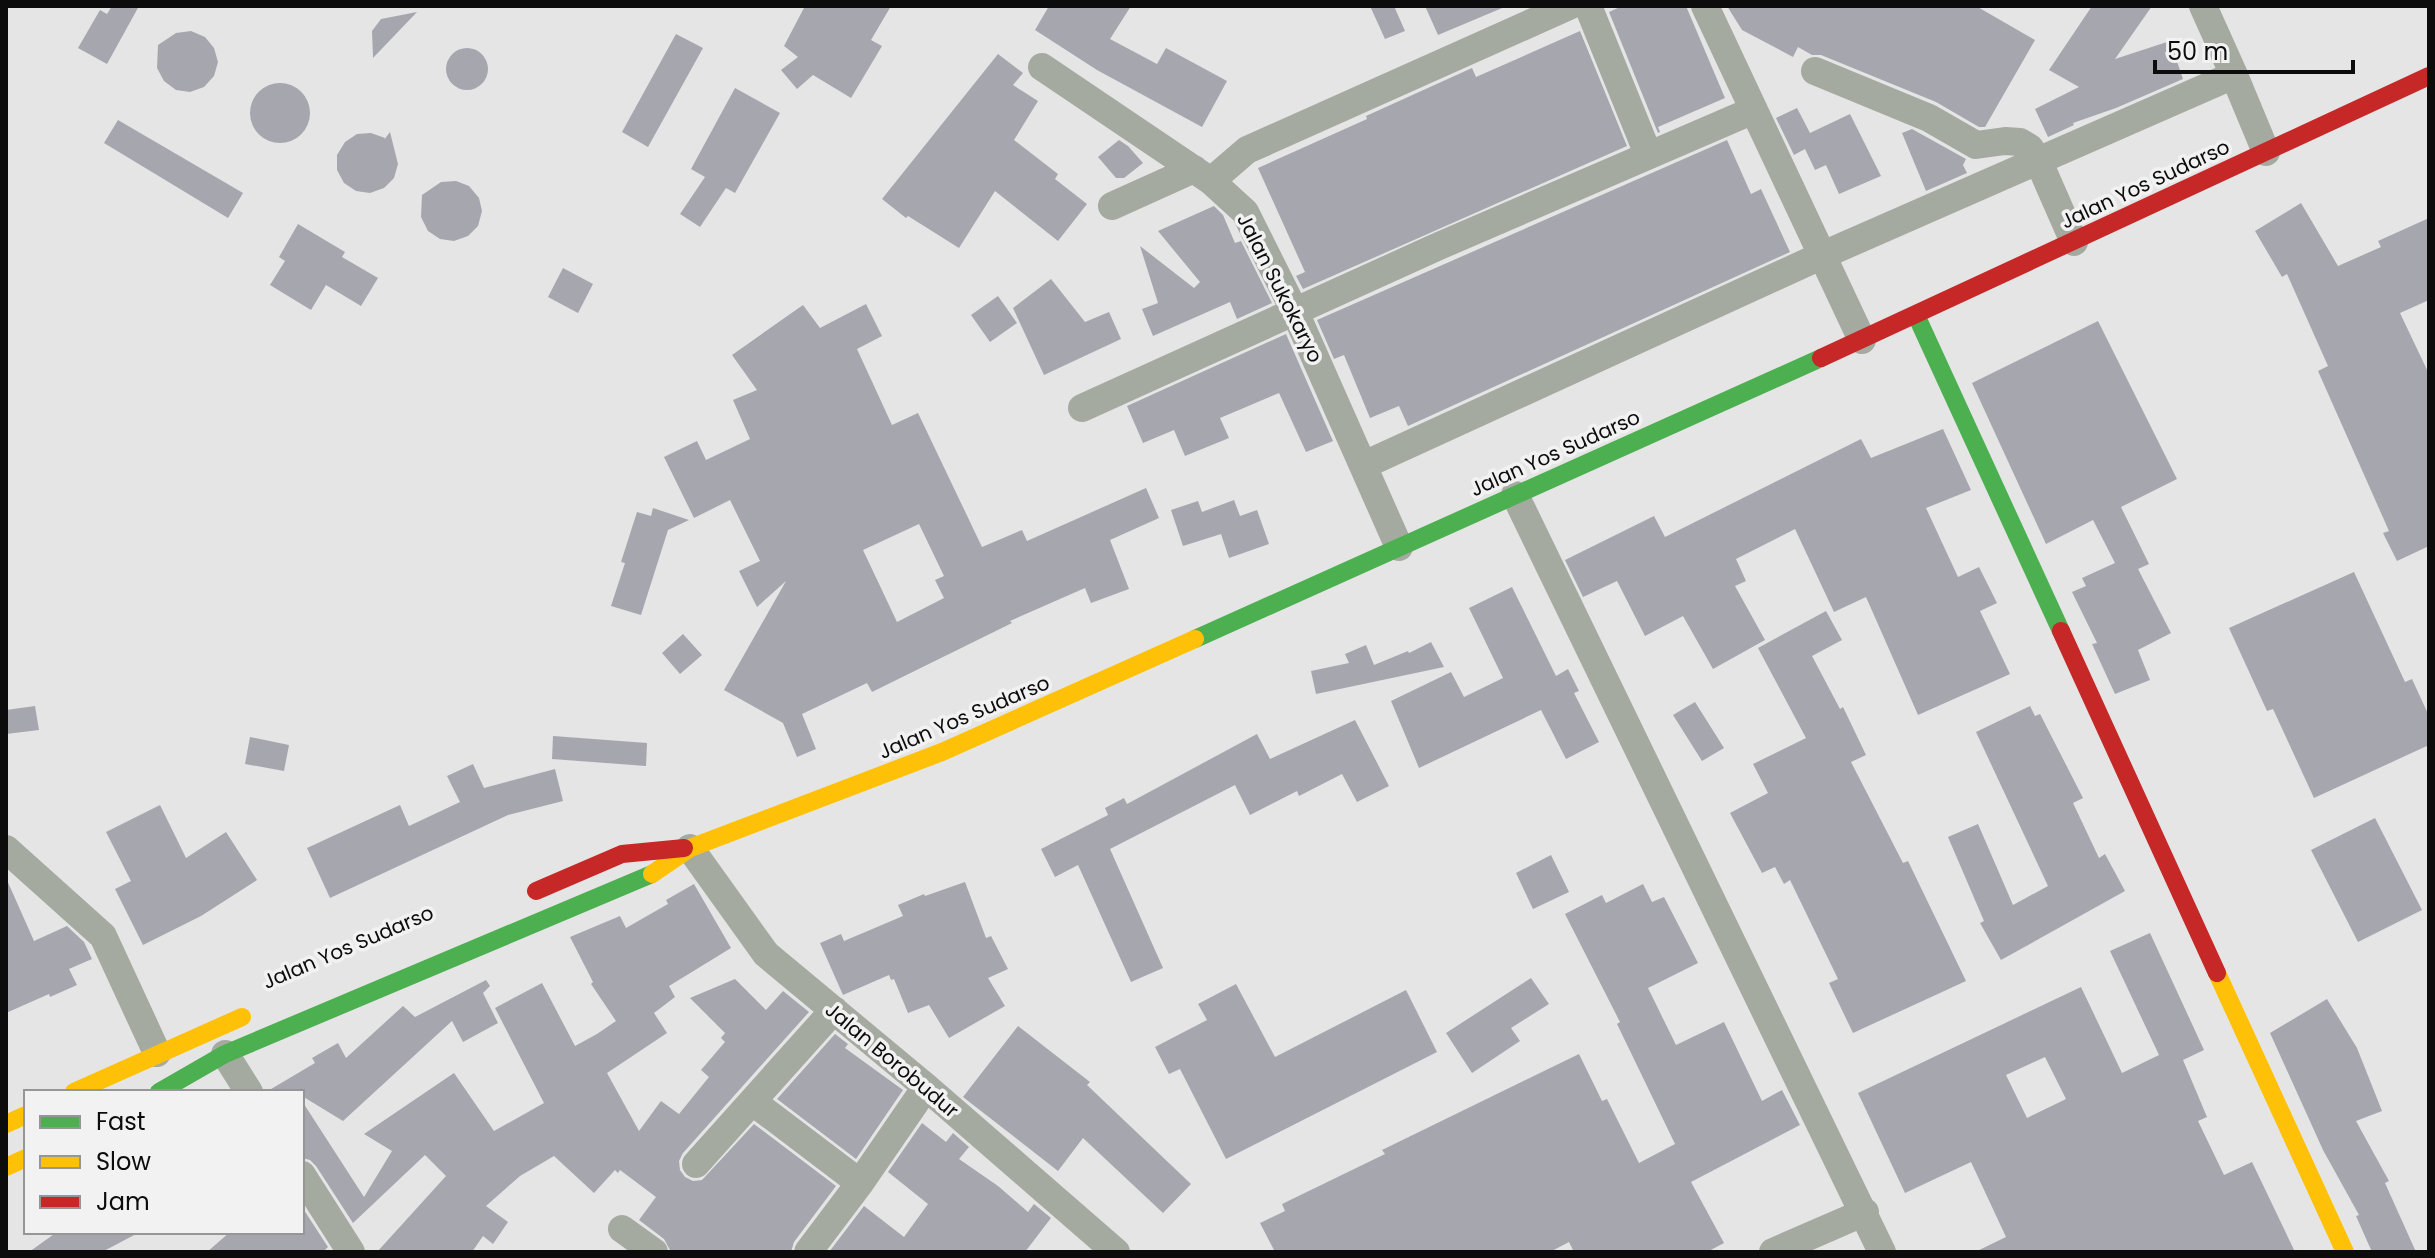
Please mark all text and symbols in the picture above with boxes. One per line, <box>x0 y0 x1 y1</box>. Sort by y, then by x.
scale bar <box>2155 24 2353 74</box>
text: 50 m <box>2167 35 2228 68</box>
street label: Jalan Yos Sudarso <box>2056 133 2234 235</box>
street label: Jalan Sukokaryo <box>1230 209 1330 367</box>
street label: Jalan Yos Sudarso <box>1466 403 1644 503</box>
street label: Jalan Yos Sudarso <box>874 668 1054 766</box>
street label: Jalan Yos Sudarso <box>258 898 438 996</box>
street label: Jalan Borobudur <box>819 996 965 1124</box>
legend <box>24 1090 304 1234</box>
text: Fast <box>96 1105 146 1138</box>
text: Slow <box>96 1145 151 1178</box>
text: Jam <box>96 1185 150 1218</box>

